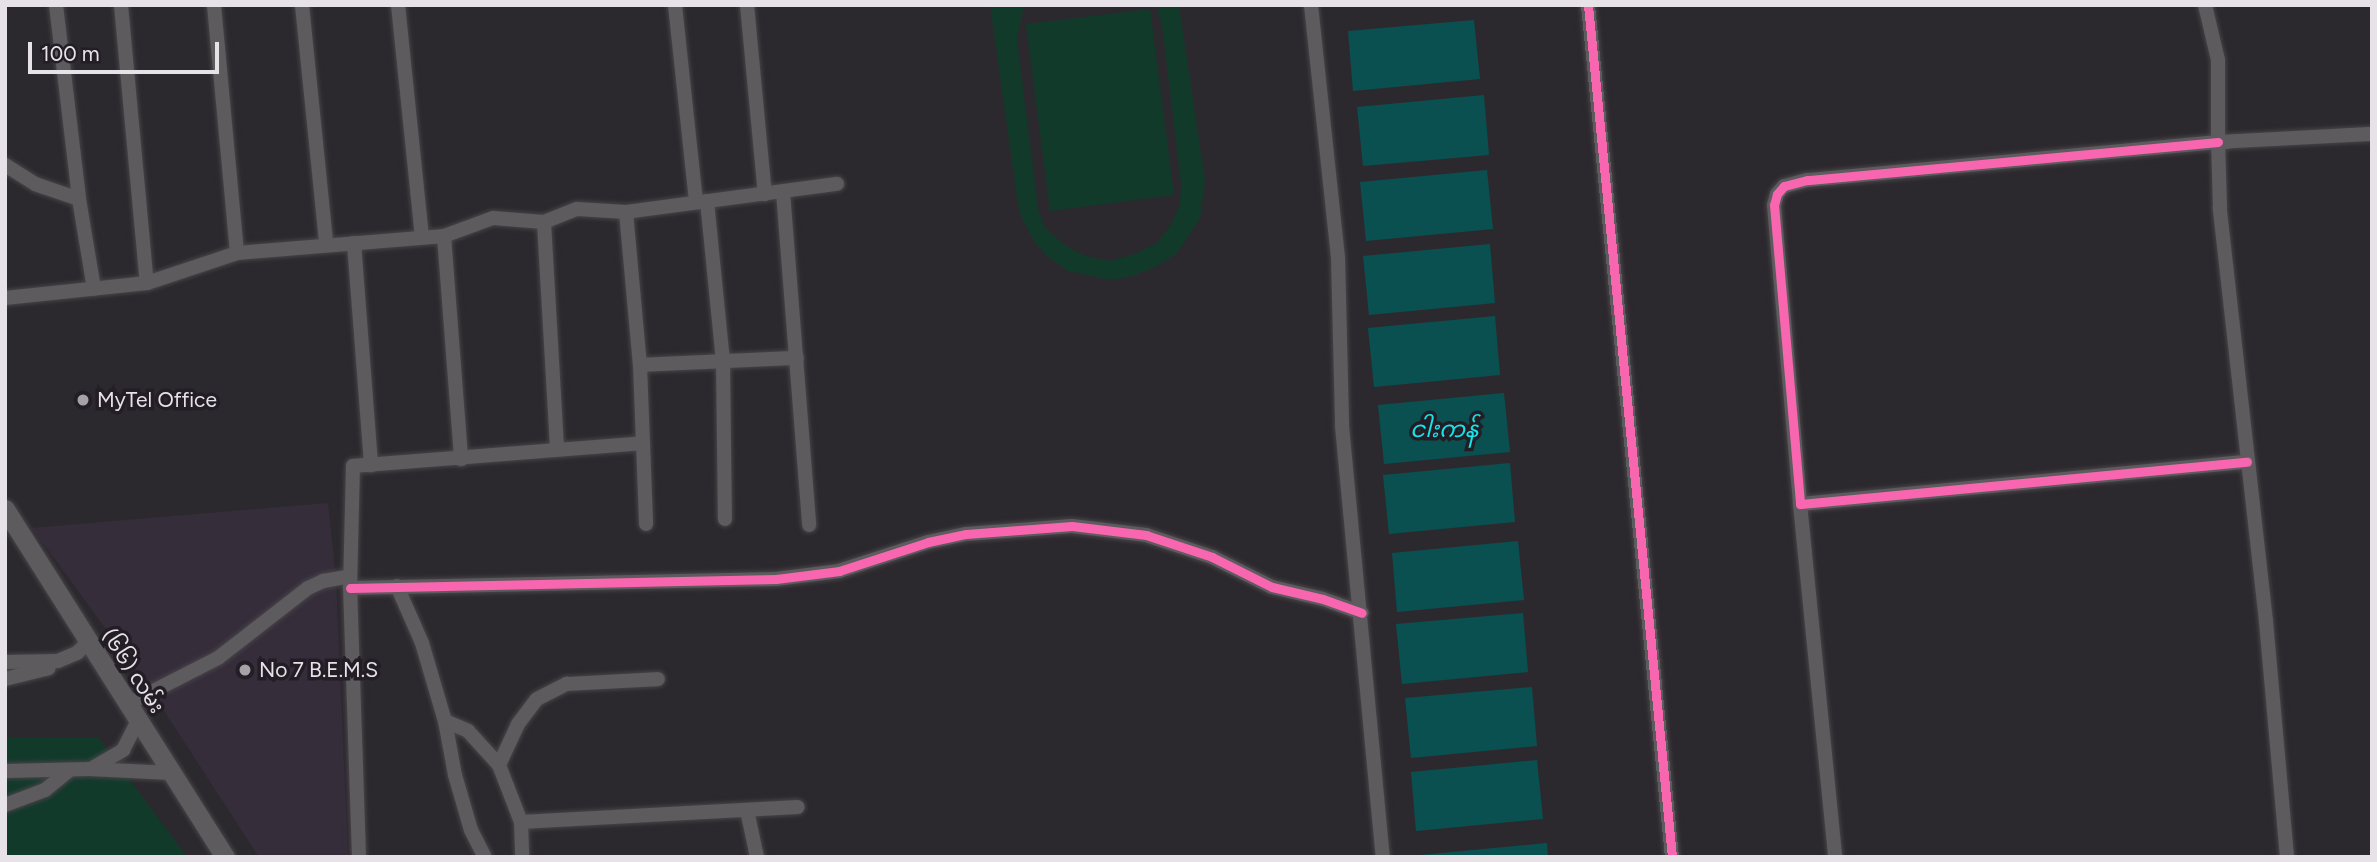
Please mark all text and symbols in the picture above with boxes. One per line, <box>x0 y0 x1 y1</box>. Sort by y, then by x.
scale bar <box>32 28 222 72</box>
text: 100 m <box>41 41 100 66</box>
place label: MyTel Office <box>97 387 217 413</box>
marker: MyTel Office <box>75 392 91 408</box>
water label: ငါးကန် <box>1410 415 1478 443</box>
street label: (၆၆) လမ်း <box>96 624 170 718</box>
place label: No 7 B.E.M.S <box>259 657 378 683</box>
marker: No 7 B.E.M.S <box>237 662 253 678</box>

